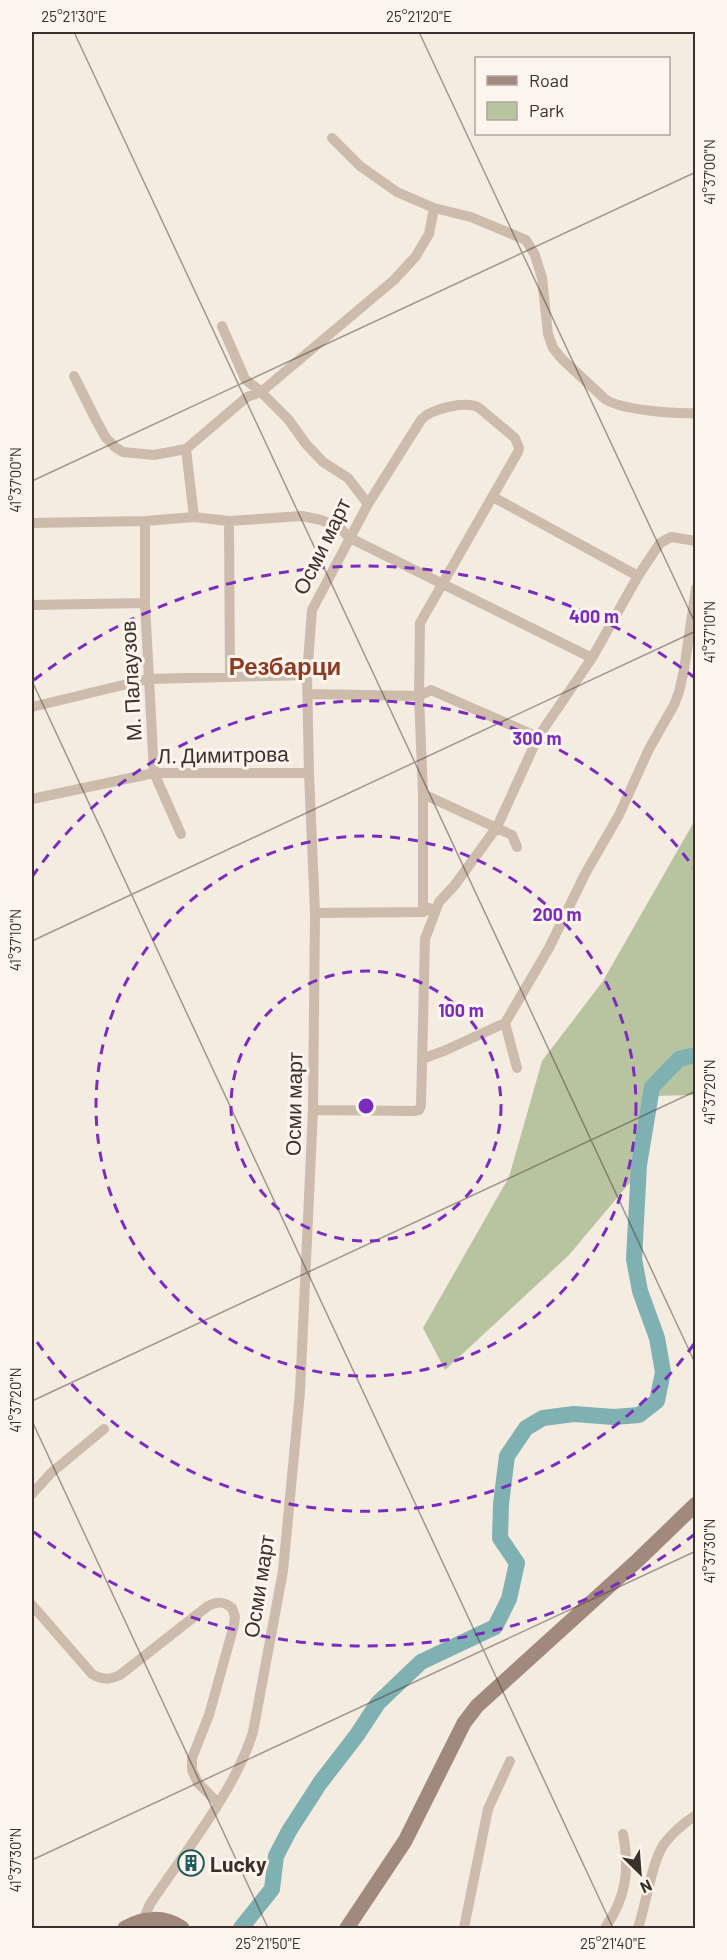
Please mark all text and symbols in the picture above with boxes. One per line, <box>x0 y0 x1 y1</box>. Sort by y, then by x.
text: 25°21'30"E <box>41 7 107 25</box>
text: 25°21'20"E <box>386 7 452 25</box>
legend <box>475 57 670 135</box>
text: Road <box>529 69 569 91</box>
text: Park <box>529 99 564 121</box>
text: 41°37'00"N <box>700 139 718 205</box>
text: 41°37'00"N <box>6 447 24 513</box>
street label: Осми март <box>287 493 355 598</box>
text: 41°37'10"N <box>700 601 718 663</box>
text: 400 m <box>569 605 619 627</box>
street label: М. Палаузов <box>114 620 146 742</box>
district label: Резбарци <box>229 651 341 680</box>
text: 300 m <box>513 727 561 749</box>
street label: Л. Димитрова <box>157 740 289 768</box>
text: 200 m <box>532 903 582 925</box>
text: 41°37'10"N <box>6 909 24 971</box>
text: 100 m <box>438 999 484 1021</box>
street label: Осми март <box>280 1051 306 1156</box>
text: 41°37'20"N <box>700 1059 718 1125</box>
centre of rings <box>356 1096 376 1116</box>
text: 41°37'20"N <box>6 1367 24 1433</box>
text: 41°37'30"N <box>700 1519 718 1583</box>
street label: Осми март <box>238 1532 279 1639</box>
text: 41°37'30"N <box>6 1828 24 1892</box>
north arrow <box>610 1843 670 1903</box>
building icon: Lucky <box>176 1848 206 1878</box>
place label: Lucky <box>210 1851 267 1876</box>
text: N <box>638 1876 655 1898</box>
text: 25°21'50"E <box>235 1934 301 1952</box>
text: 25°21'40"E <box>580 1934 646 1952</box>

